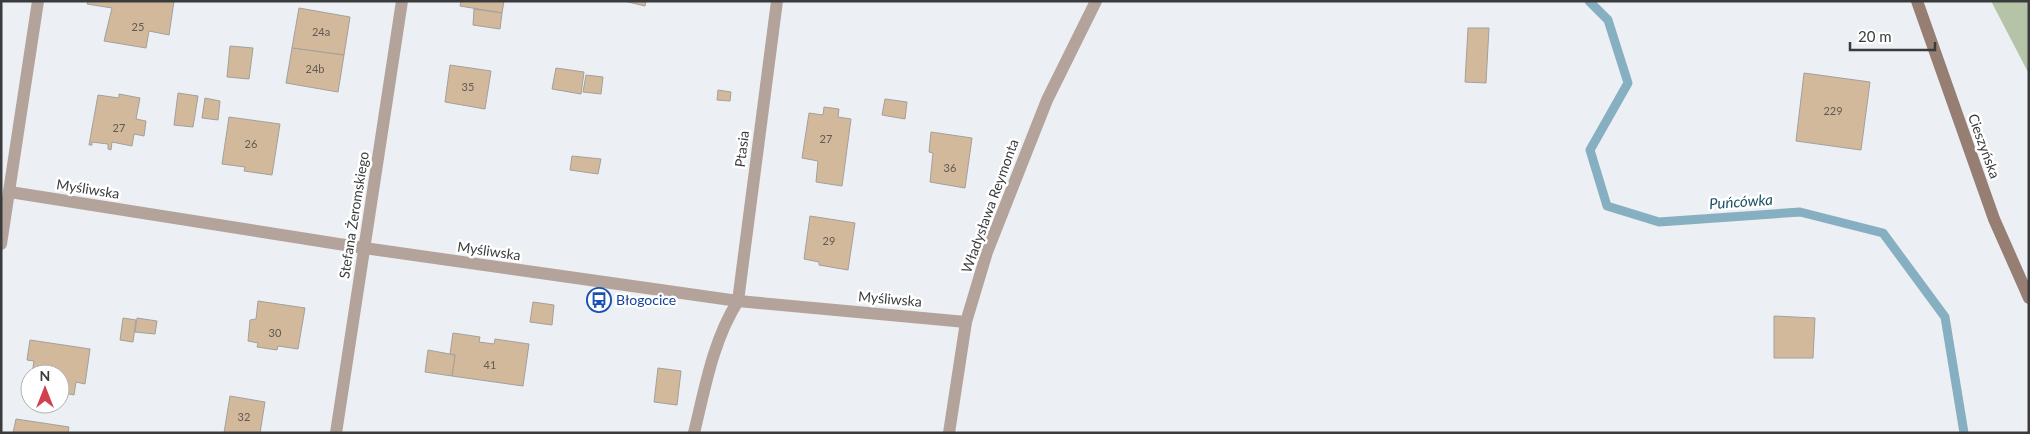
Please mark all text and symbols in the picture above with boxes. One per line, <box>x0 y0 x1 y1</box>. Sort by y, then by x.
house number: 25 <box>132 20 144 33</box>
scale bar <box>1850 20 1935 52</box>
house number: 24a <box>312 25 330 38</box>
text: 20 m <box>1858 27 1892 45</box>
house number: 24b <box>306 62 324 75</box>
house number: 35 <box>462 80 474 93</box>
house number: 229 <box>1823 104 1843 117</box>
street label: Cieszyńska <box>1965 111 2004 181</box>
house number: 27 <box>113 121 125 134</box>
street label: Ptasia <box>731 130 752 168</box>
house number: 27 <box>820 132 832 145</box>
house number: 26 <box>245 137 257 150</box>
street label: Władysława Reymonta <box>957 137 1022 275</box>
street label: Stefana Żeromskiego <box>335 150 372 280</box>
house number: 36 <box>944 161 956 174</box>
street label: Myśliwska <box>55 175 121 202</box>
water label: Puńcówka <box>1708 190 1774 212</box>
house number: 29 <box>823 234 835 247</box>
street label: Myśliwska <box>456 238 522 263</box>
bus stop icon: Błogocice <box>586 287 612 313</box>
street label: Myśliwska <box>858 287 923 310</box>
place label: Błogocice <box>616 291 676 308</box>
house number: 30 <box>269 326 282 339</box>
house number: 41 <box>484 358 496 371</box>
north arrow <box>20 364 70 414</box>
text: N <box>40 367 50 384</box>
house number: 32 <box>238 410 250 423</box>

